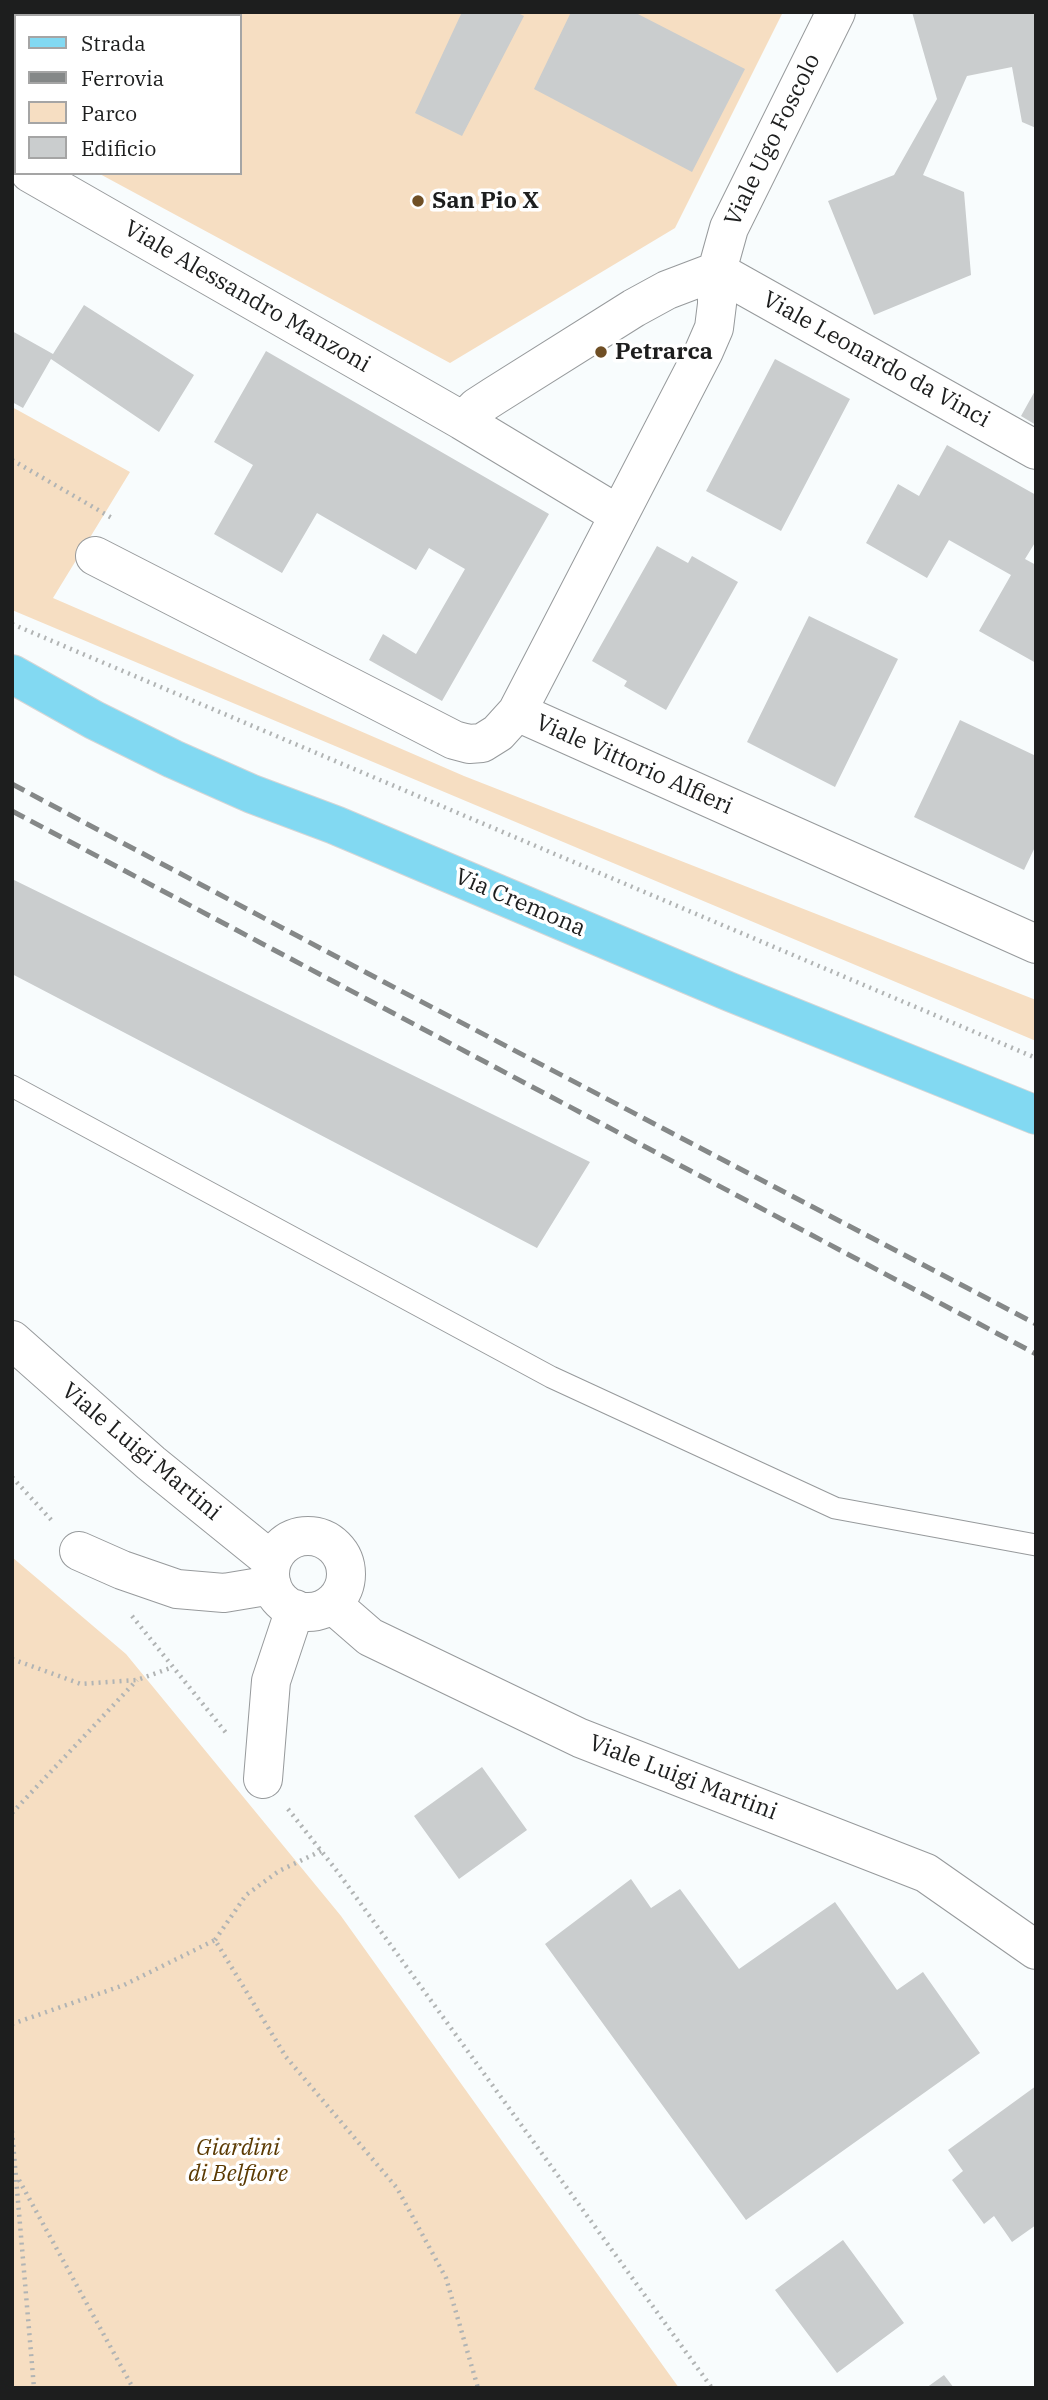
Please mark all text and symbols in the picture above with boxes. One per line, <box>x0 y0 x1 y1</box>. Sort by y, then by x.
legend <box>14 14 242 175</box>
text: Strada <box>81 29 146 57</box>
street label: Viale Ugo Foscolo <box>719 49 827 231</box>
text: Ferrovia <box>81 64 164 92</box>
text: Parco <box>81 99 137 127</box>
text: Edificio <box>81 134 156 162</box>
place label: San Pio X <box>432 187 539 215</box>
marker: San Pio X <box>410 193 426 209</box>
street label: Viale Alessandro Manzoni <box>119 215 375 379</box>
street label: Viale Leonardo da Vinci <box>758 286 994 434</box>
place label: Petrarca <box>615 338 713 366</box>
marker: Petrarca <box>593 344 609 360</box>
street label: Viale Vittorio Alfieri <box>531 709 737 821</box>
street label: Via Cremona <box>451 863 589 943</box>
street label: Viale Luigi Martini <box>56 1377 226 1527</box>
street label: Viale Luigi Martini <box>585 1729 781 1827</box>
park label: Giardini di Belfiore <box>188 2134 288 2188</box>

